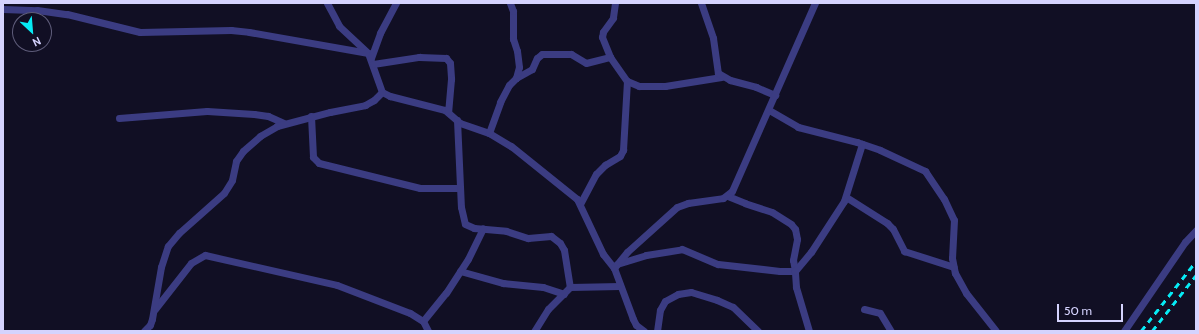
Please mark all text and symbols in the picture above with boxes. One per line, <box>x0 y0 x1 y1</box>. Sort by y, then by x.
north arrow <box>12 12 52 52</box>
text: N <box>30 34 43 50</box>
scale bar <box>1059 296 1125 322</box>
text: 50 m <box>1064 303 1092 318</box>

